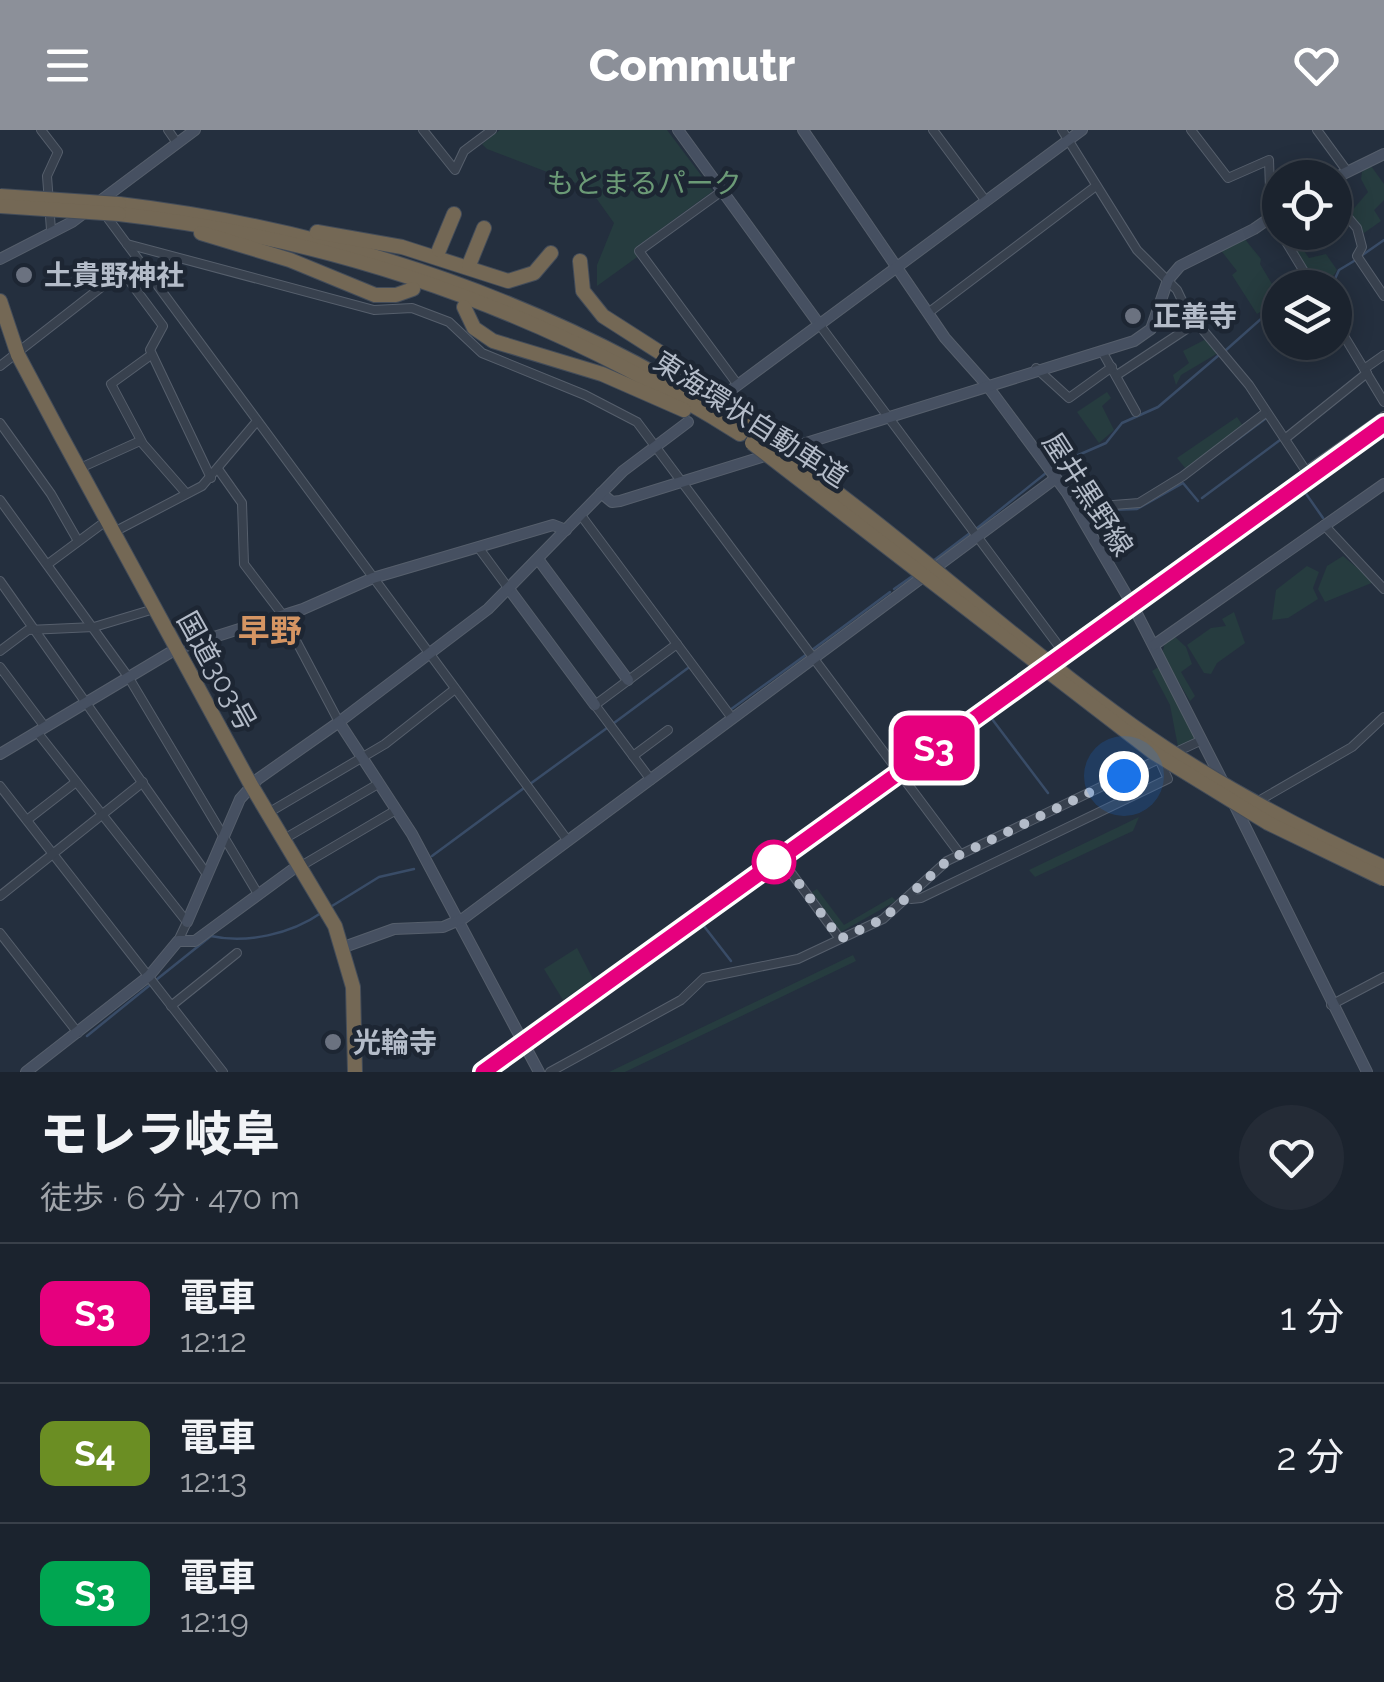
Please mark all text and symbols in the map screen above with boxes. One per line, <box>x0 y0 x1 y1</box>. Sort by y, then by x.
icon: menu <box>40 38 95 93</box>
icon: heart <box>1289 38 1344 93</box>
text: Commutr <box>589 39 795 92</box>
map controls <box>1262 160 1352 360</box>
button: locate <box>1262 160 1352 250</box>
park label: もとまるパーク <box>546 167 742 200</box>
place label: 土貴野神社 <box>44 259 184 292</box>
marker: 土貴野神社 <box>13 264 35 286</box>
button: layers <box>1262 270 1352 360</box>
place label: 正善寺 <box>1153 300 1237 333</box>
marker: 正善寺 <box>1122 305 1144 327</box>
street label: 東海環状自動車道 <box>648 345 854 494</box>
street label: 屋井黒野線 <box>1036 427 1140 562</box>
street label: 国道303号 <box>170 606 263 737</box>
district label: 早野 <box>238 612 302 649</box>
line badge: S3 <box>889 716 979 780</box>
text: S3 <box>914 728 954 769</box>
your location <box>1099 751 1149 801</box>
unlabelled marker <box>753 841 795 883</box>
place label: 光輪寺 <box>353 1026 437 1059</box>
marker: 光輪寺 <box>322 1031 344 1053</box>
button: heart <box>1239 1105 1344 1210</box>
text: モレラ岐阜 <box>40 1106 280 1162</box>
text: 徒歩 · 6 分 · 470 m <box>40 1179 300 1216</box>
text: 電車 <box>180 1275 256 1320</box>
text: S3 <box>75 1293 115 1334</box>
text: 1 分 <box>1280 1294 1344 1339</box>
text: 12:12 <box>180 1322 247 1359</box>
text: 電車 <box>180 1415 256 1460</box>
text: S4 <box>74 1433 116 1474</box>
text: 2 分 <box>1277 1434 1344 1479</box>
text: 12:13 <box>180 1462 247 1499</box>
text: 電車 <box>180 1555 256 1600</box>
text: S3 <box>75 1573 115 1614</box>
text: 8 分 <box>1274 1574 1344 1619</box>
text: 12:19 <box>180 1602 249 1639</box>

